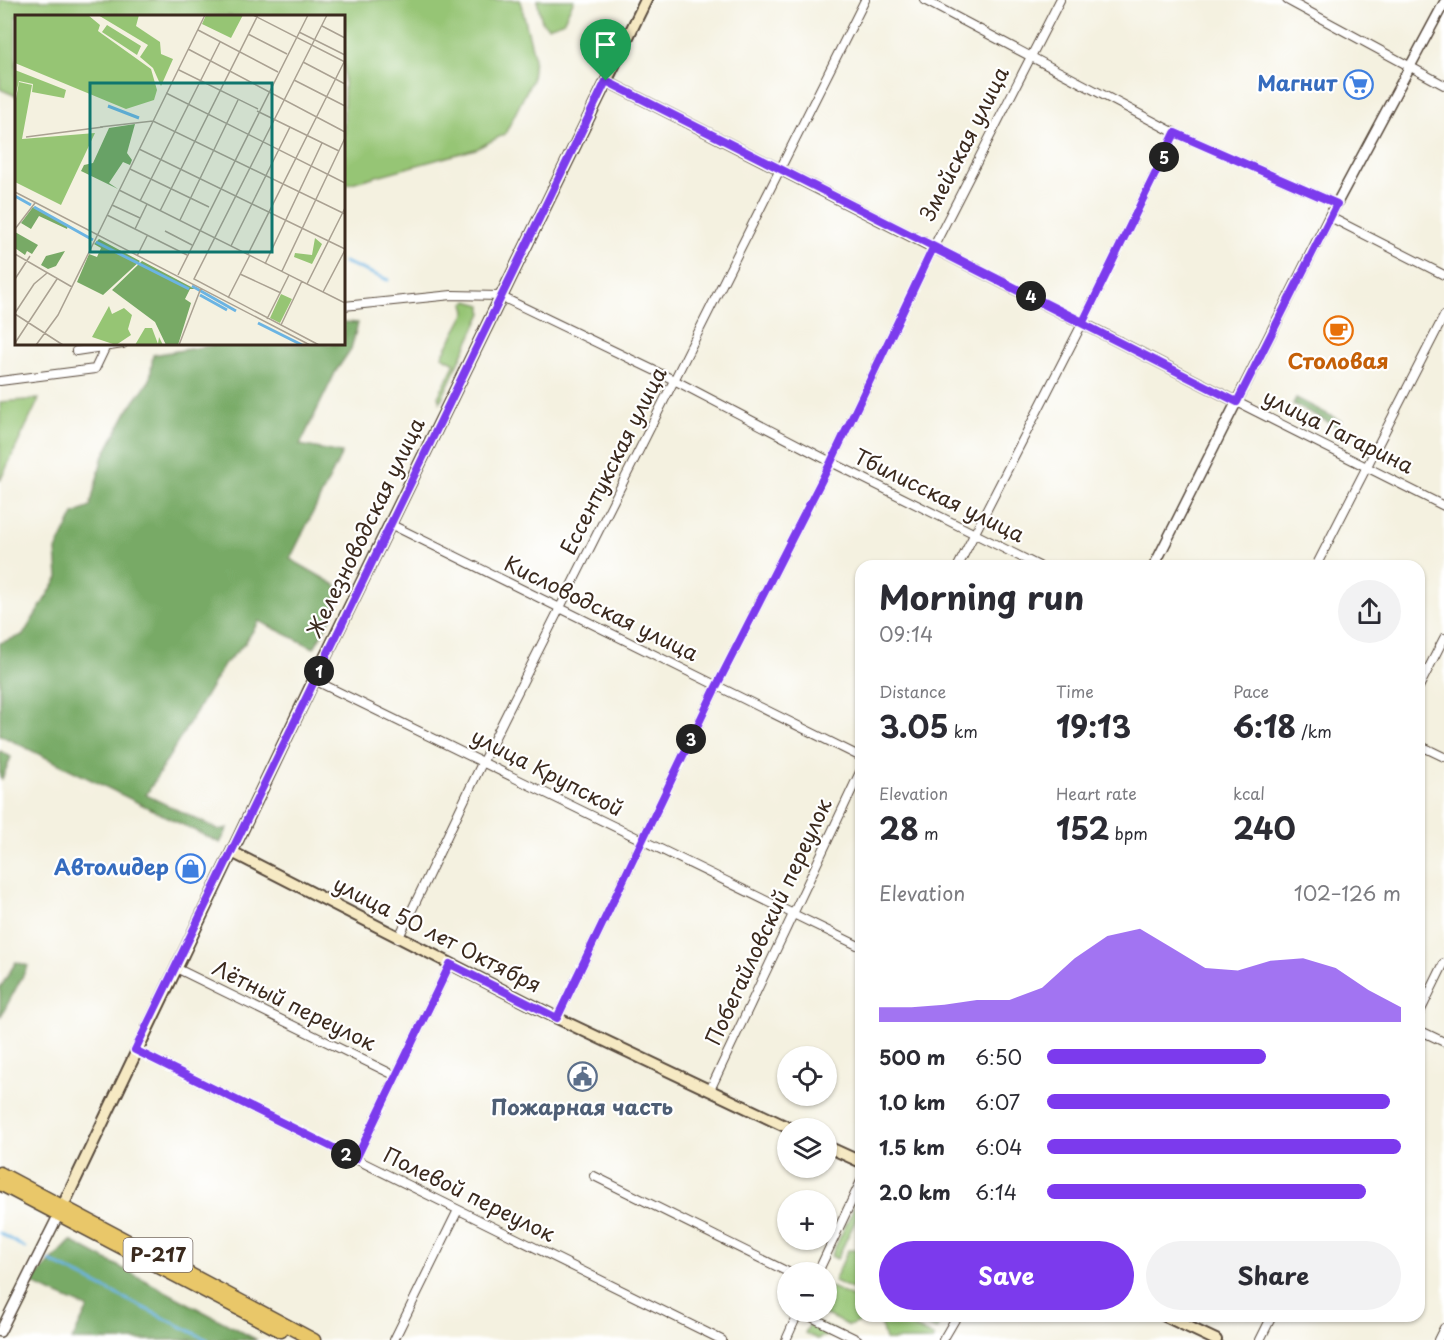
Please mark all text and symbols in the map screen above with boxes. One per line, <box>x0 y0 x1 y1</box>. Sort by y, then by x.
inset map <box>15 15 345 345</box>
pin <box>580 19 631 81</box>
icon: arrive <box>589 28 622 61</box>
street label: Змейская улица <box>911 60 1016 226</box>
place label: Магнит <box>1257 66 1338 98</box>
supermarket icon: Магнит <box>1342 68 1374 100</box>
pin: 5 <box>1149 142 1179 172</box>
text: 5 <box>1159 145 1169 169</box>
pin: 4 <box>1016 281 1046 311</box>
text: 4 <box>1026 284 1036 308</box>
cafe icon: Столовая <box>1322 315 1354 347</box>
place label: Столовая <box>1287 344 1389 376</box>
street label: Ессентукская улица <box>551 360 674 560</box>
street label: улица Гагарина <box>1258 380 1420 481</box>
street label: Железноводская улица <box>297 411 432 643</box>
street label: Тбилисская улица <box>849 439 1031 550</box>
street label: Кисловодская улица <box>499 546 705 668</box>
text: Morning run <box>879 571 1084 621</box>
button: share <box>1338 580 1401 643</box>
text: 09:14 <box>879 619 933 649</box>
pin: 1 <box>304 656 334 686</box>
text: 1 <box>315 659 323 683</box>
text: Distance <box>879 679 946 703</box>
text: Time <box>1056 679 1094 703</box>
text: Pace <box>1233 679 1269 703</box>
text: 3.05 <box>879 703 949 748</box>
text: 19:13 <box>1056 703 1131 748</box>
text: 6:18 <box>1233 703 1296 748</box>
street label: улица Крупской <box>466 719 630 823</box>
text: km <box>949 719 978 743</box>
text: /km <box>1296 719 1332 743</box>
pin: 3 <box>676 724 706 754</box>
text: 3 <box>686 727 696 751</box>
text: Elevation <box>879 781 948 805</box>
text: Heart rate <box>1056 781 1137 805</box>
text: kcal <box>1233 781 1265 805</box>
street label: Побегайловский переулок <box>696 792 839 1050</box>
text: 28 <box>879 805 919 850</box>
text: 152 <box>1056 805 1110 850</box>
text: 240 <box>1233 805 1296 850</box>
text: m <box>919 821 939 845</box>
text: bpm <box>1110 821 1148 845</box>
place label: Автолидер <box>54 850 169 882</box>
shop icon: Автолидер <box>174 852 206 884</box>
street label: улица 50 лет Октября <box>328 867 548 1000</box>
text: Elevation <box>879 878 965 908</box>
text: 102–126 m <box>1294 878 1401 908</box>
street label: Лётный переулок <box>208 951 382 1058</box>
text: 500 m <box>879 1042 946 1072</box>
text: 6:50 <box>975 1042 1022 1072</box>
map controls <box>777 1046 837 1322</box>
button: locate <box>777 1046 837 1106</box>
public building icon: Пожарная часть <box>566 1061 598 1093</box>
text: 1.0 km <box>879 1087 946 1117</box>
text: 6:07 <box>975 1087 1020 1117</box>
place label: Пожарная часть <box>491 1090 673 1122</box>
button: layers <box>777 1118 837 1178</box>
text: 1.5 km <box>879 1132 945 1162</box>
text: 6:04 <box>975 1132 1023 1162</box>
street label: Полевой переулок <box>379 1138 562 1249</box>
pin: 2 <box>331 1139 361 1169</box>
text: 2 <box>340 1142 352 1166</box>
text: 2.0 km <box>879 1177 951 1207</box>
text: 6:14 <box>975 1177 1017 1207</box>
button: + <box>777 1190 837 1250</box>
road number: Р-217 <box>124 1238 192 1272</box>
button: Save <box>879 1241 1134 1310</box>
button: Share <box>1146 1241 1401 1310</box>
button: − <box>777 1262 837 1322</box>

